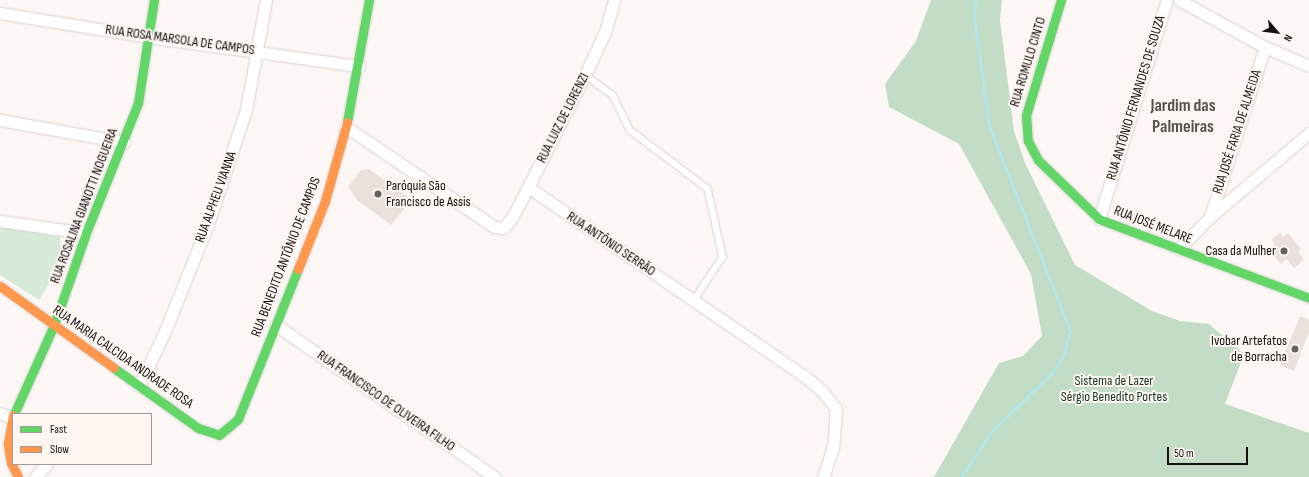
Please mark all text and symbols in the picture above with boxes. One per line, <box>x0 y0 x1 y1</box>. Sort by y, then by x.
north arrow <box>1257 12 1297 52</box>
street label: RUA ANTÔNIO FERNANDES DE SOUZA <box>1103 14 1169 182</box>
street label: RUA ROMULO CINTO <box>1006 15 1050 109</box>
street label: RUA ROSA MARSOLA DE CAMPOS <box>104 21 256 59</box>
text: N <box>1281 32 1295 44</box>
street label: RUA JOSÉ FARIA DE ALMEIDA <box>1209 68 1265 196</box>
street label: RUA LUIZ DE LORENZI <box>533 70 593 166</box>
district label: Jardim das Palmeiras <box>1150 96 1216 138</box>
street label: RUA ROSALINA GIANOTTI NOGUEIRA <box>47 126 121 286</box>
street label: RUA ALPHEU VIANNA <box>192 149 240 245</box>
street label: RUA BENEDITO ANTÔNIO DE CAMPOS <box>248 175 324 339</box>
place label: Paróquia São Francisco de Assis <box>386 178 471 210</box>
marker: Paróquia São Francisco de Assis <box>373 189 383 199</box>
street label: RUA JOSÉ MELARE <box>1111 202 1195 248</box>
street label: RUA ANTÔNIO SERRÃO <box>563 208 659 280</box>
place label: Casa da Mulher <box>1206 243 1276 259</box>
marker: Casa da Mulher <box>1279 246 1289 256</box>
street label: RUA MARIA CALCIDA ANDRADE ROSA <box>49 302 197 412</box>
place label: Ivobar Artefatos de Borracha <box>1211 333 1287 366</box>
marker: Ivobar Artefatos de Borracha <box>1290 344 1300 354</box>
street label: RUA FRANCISCO DE OLIVEIRA FILHO <box>314 347 458 455</box>
park label: Sistema de Lazer Sérgio Benedito Portes <box>1061 373 1167 406</box>
legend <box>12 413 152 465</box>
text: Fast <box>50 422 67 437</box>
scale bar <box>1169 439 1250 465</box>
text: Slow <box>50 442 69 457</box>
text: 50 m <box>1174 446 1194 461</box>

